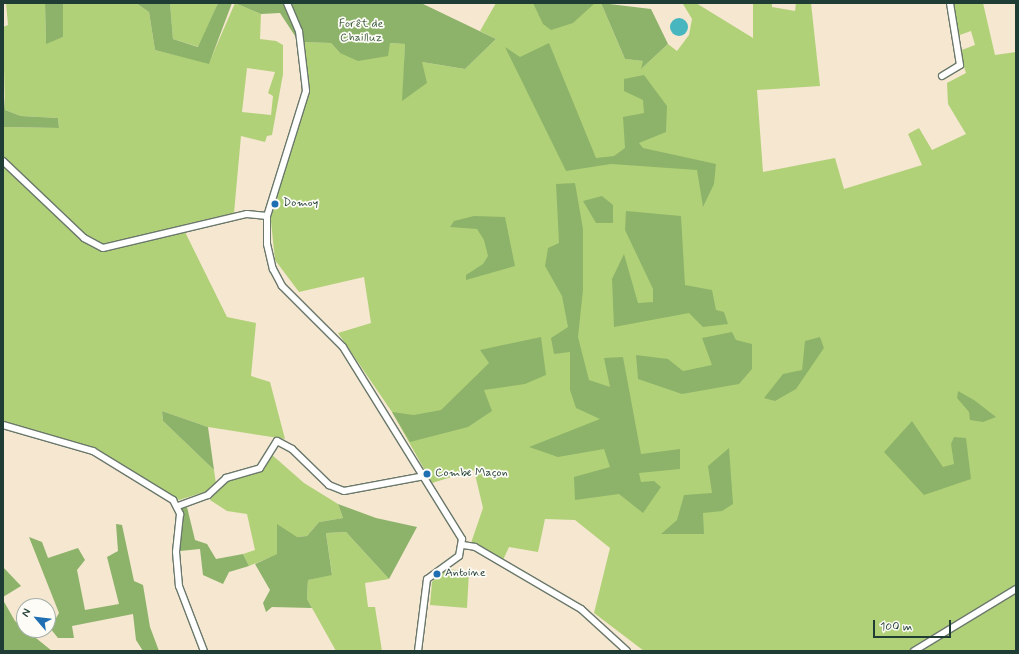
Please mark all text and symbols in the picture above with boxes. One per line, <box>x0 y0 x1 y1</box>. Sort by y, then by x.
park label: Forêt de Chailluz <box>339 18 383 46</box>
place label: Domoy <box>283 197 318 211</box>
marker: Domoy <box>270 199 280 209</box>
place label: Combe Maçon <box>435 467 508 481</box>
marker: Combe Maçon <box>422 469 432 479</box>
place label: Antoine <box>445 567 486 581</box>
marker: Antoine <box>432 569 442 579</box>
north arrow <box>16 598 56 638</box>
text: N <box>18 606 34 619</box>
scale bar <box>875 612 953 638</box>
text: 100 m <box>880 619 912 635</box>

